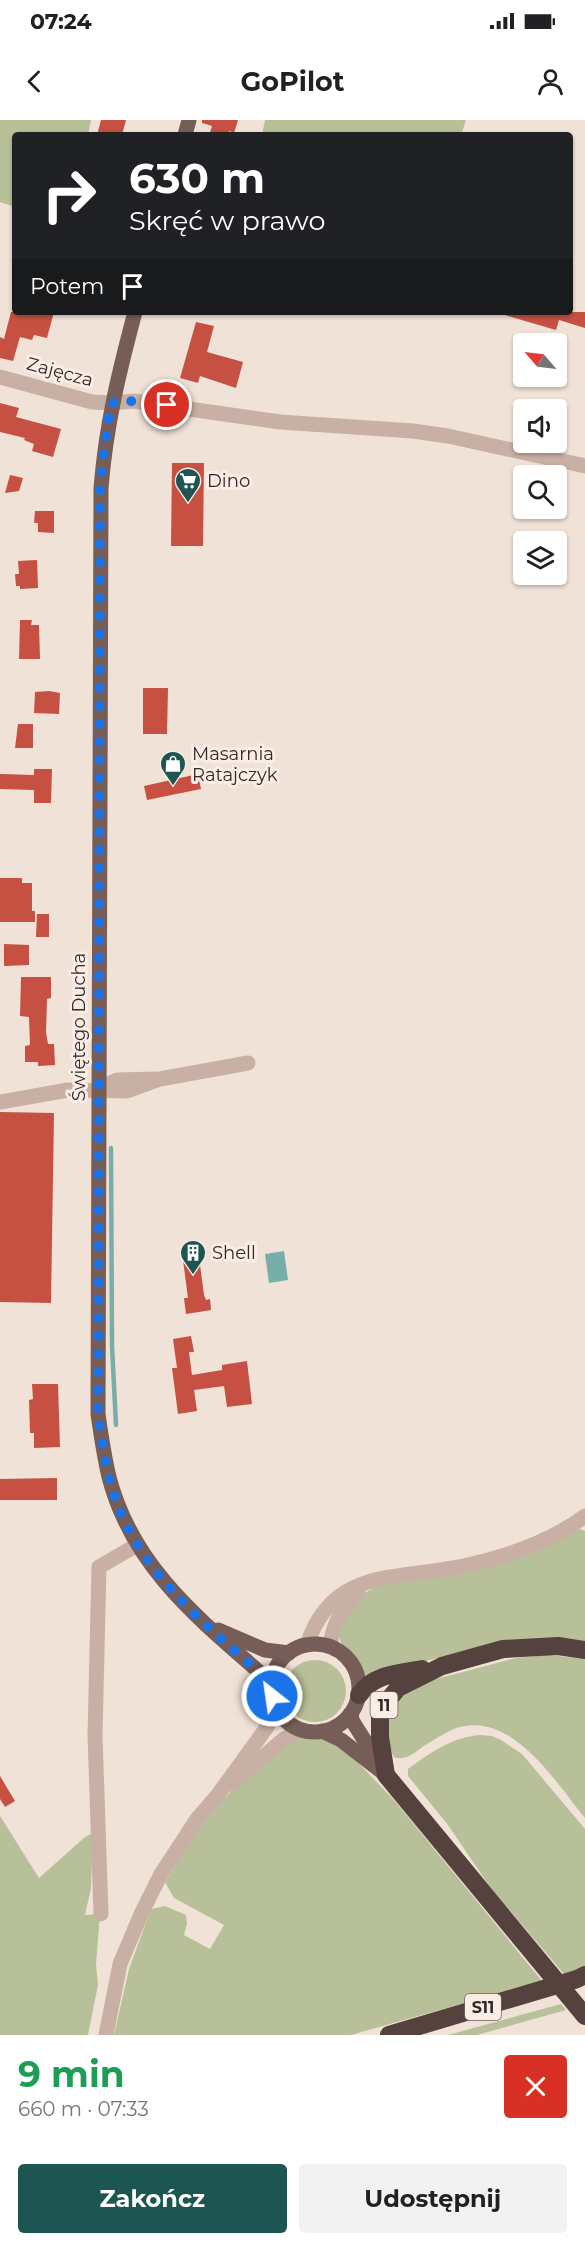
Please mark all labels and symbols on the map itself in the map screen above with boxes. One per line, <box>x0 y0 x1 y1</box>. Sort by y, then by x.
north arrow <box>513 333 567 387</box>
street label: Zajęcza <box>24 353 96 391</box>
pin <box>141 379 192 430</box>
supermarket icon: Dino <box>173 466 203 504</box>
place label: Dino <box>207 470 250 492</box>
place label: Masarnia Ratajczyk <box>192 743 278 786</box>
shop icon: Masarnia Ratajczyk <box>158 749 188 787</box>
street label: Świętego Ducha <box>68 953 90 1101</box>
building icon: Shell <box>178 1238 208 1276</box>
place label: Shell <box>212 1242 256 1264</box>
position arrow <box>240 1664 304 1728</box>
road number: 11 <box>370 1692 398 1718</box>
road number: S11 <box>465 1994 501 2020</box>

